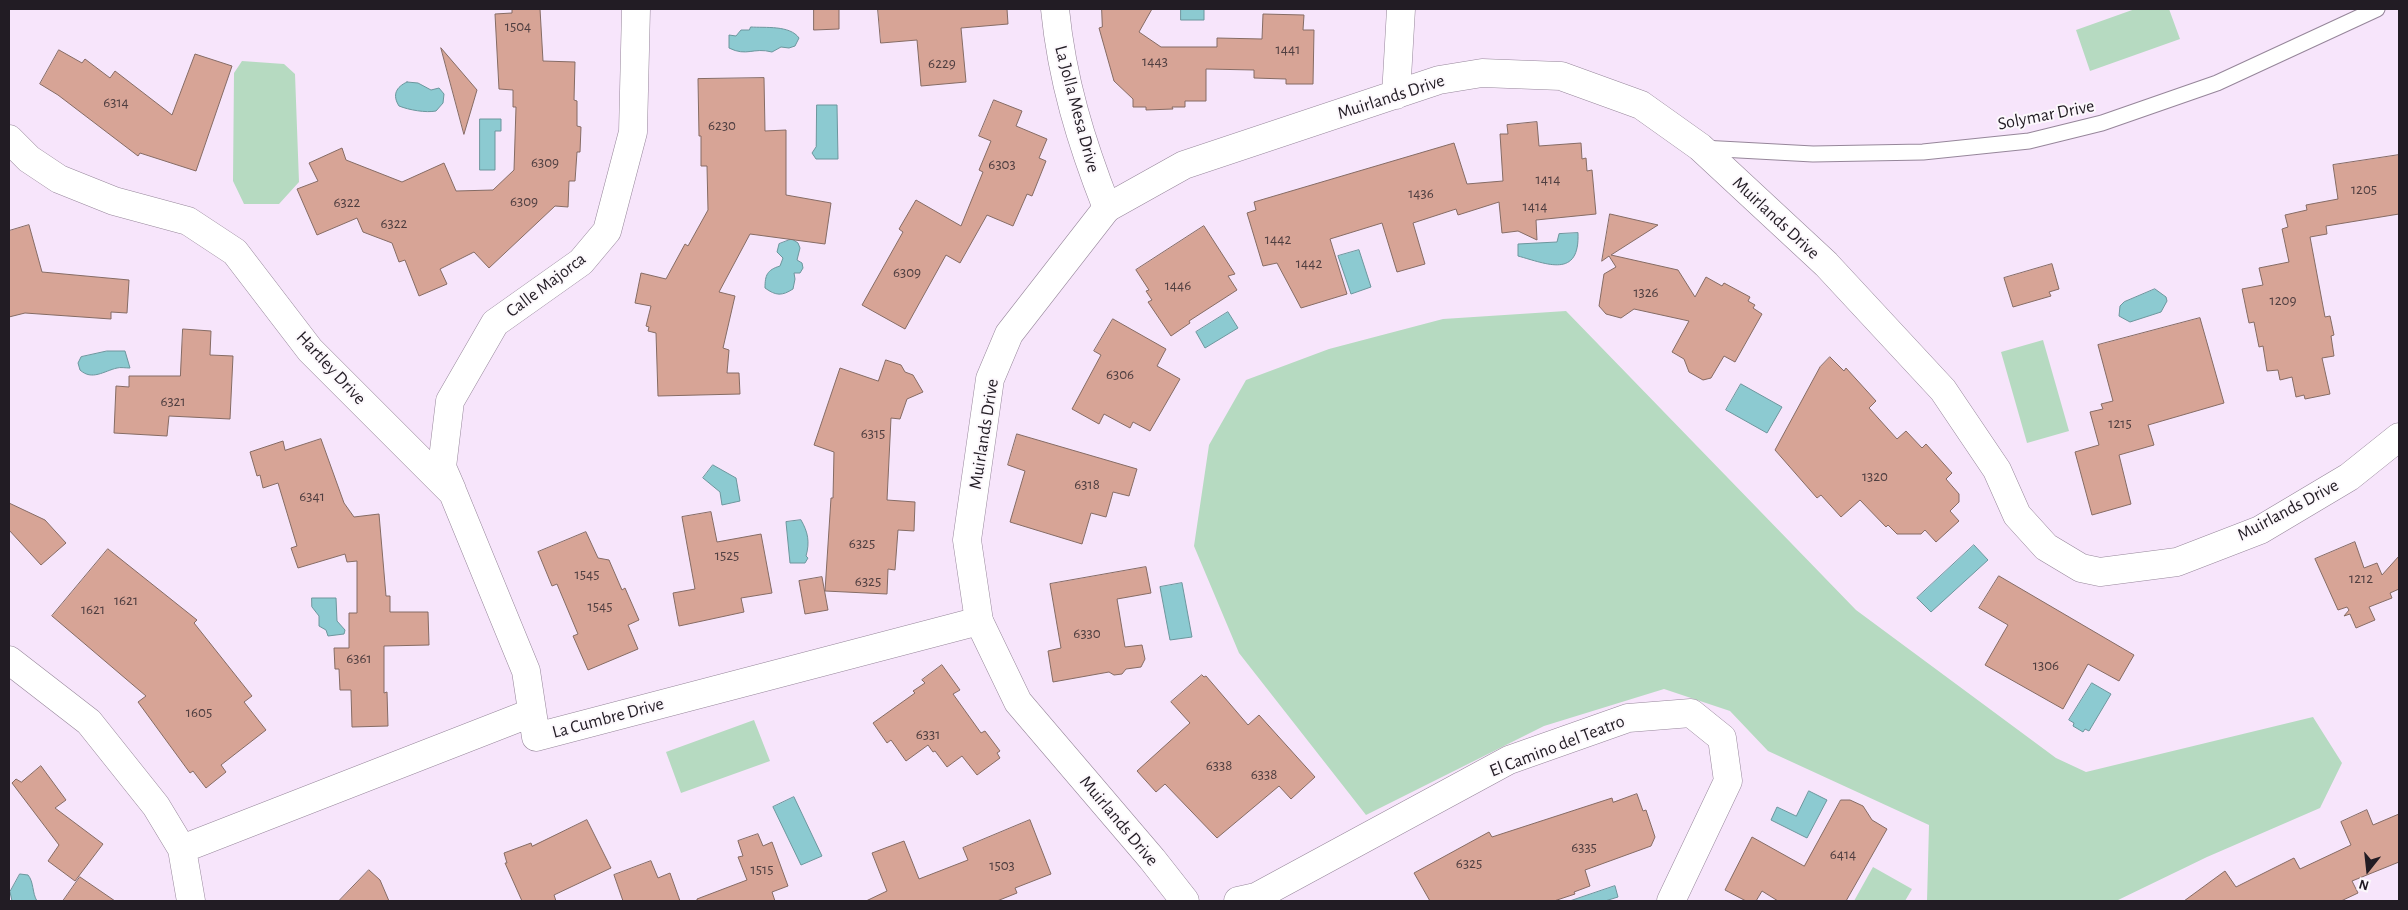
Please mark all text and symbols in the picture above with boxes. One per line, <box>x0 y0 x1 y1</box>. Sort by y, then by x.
house number: 1504 <box>505 17 531 35</box>
house number: 1441 <box>1276 40 1300 58</box>
street label: La Jolla Mesa Drive <box>1050 43 1104 175</box>
house number: 1443 <box>1142 52 1168 70</box>
house number: 6229 <box>928 54 956 72</box>
street label: Muirlands Drive <box>1335 70 1447 124</box>
house number: 6314 <box>103 93 129 111</box>
street label: Solymar Drive <box>1996 95 2096 135</box>
house number: 6230 <box>708 116 736 134</box>
house number: 6309 <box>531 153 559 171</box>
house number: 6303 <box>988 155 1016 173</box>
house number: 1414 <box>1536 170 1560 188</box>
street label: Muirlands Drive <box>1728 172 1824 264</box>
house number: 1205 <box>2351 180 2377 198</box>
house number: 1436 <box>1408 184 1434 202</box>
house number: 6309 <box>510 192 538 210</box>
house number: 6322 <box>334 193 360 211</box>
house number: 1414 <box>1523 197 1547 215</box>
house number: 6322 <box>381 214 407 232</box>
house number: 1442 <box>1265 230 1291 248</box>
street label: Calle Majorca <box>502 248 590 322</box>
house number: 1442 <box>1296 254 1322 272</box>
house number: 6309 <box>893 263 921 281</box>
house number: 1446 <box>1165 276 1191 294</box>
house number: 1326 <box>1633 283 1659 301</box>
house number: 1209 <box>2270 291 2296 309</box>
street label: Hartley Drive <box>292 327 370 409</box>
house number: 6306 <box>1106 365 1134 383</box>
street label: Muirlands Drive <box>965 377 1003 491</box>
house number: 6321 <box>160 392 186 410</box>
house number: 1215 <box>2108 414 2132 432</box>
house number: 6315 <box>861 424 885 442</box>
house number: 1320 <box>1862 467 1888 485</box>
street label: Muirlands Drive <box>2234 474 2342 546</box>
house number: 6318 <box>1074 475 1100 493</box>
house number: 6341 <box>299 487 325 505</box>
house number: 6325 <box>849 534 875 552</box>
house number: 1525 <box>715 546 739 564</box>
house number: 1545 <box>575 565 599 583</box>
house number: 1212 <box>2349 569 2373 587</box>
house number: 6325 <box>855 572 881 590</box>
house number: 1621 <box>114 591 138 609</box>
house number: 1545 <box>588 597 612 615</box>
house number: 1621 <box>81 600 105 618</box>
house number: 6330 <box>1073 624 1101 642</box>
house number: 6361 <box>346 649 372 667</box>
house number: 1306 <box>2033 656 2059 674</box>
street label: La Cumbre Drive <box>550 693 666 743</box>
house number: 1605 <box>186 703 212 721</box>
street label: El Camino del Teatro <box>1486 710 1628 782</box>
house number: 6331 <box>916 725 940 743</box>
house number: 6338 <box>1206 756 1232 774</box>
house number: 6338 <box>1251 765 1277 783</box>
street label: Muirlands Drive <box>1075 771 1163 871</box>
house number: 6335 <box>1571 838 1597 856</box>
house number: 6414 <box>1830 845 1856 863</box>
north arrow <box>2343 845 2393 895</box>
house number: 6325 <box>1456 854 1482 872</box>
house number: 1503 <box>989 856 1015 874</box>
house number: 1515 <box>751 860 773 878</box>
text: N <box>2357 876 2370 892</box>

